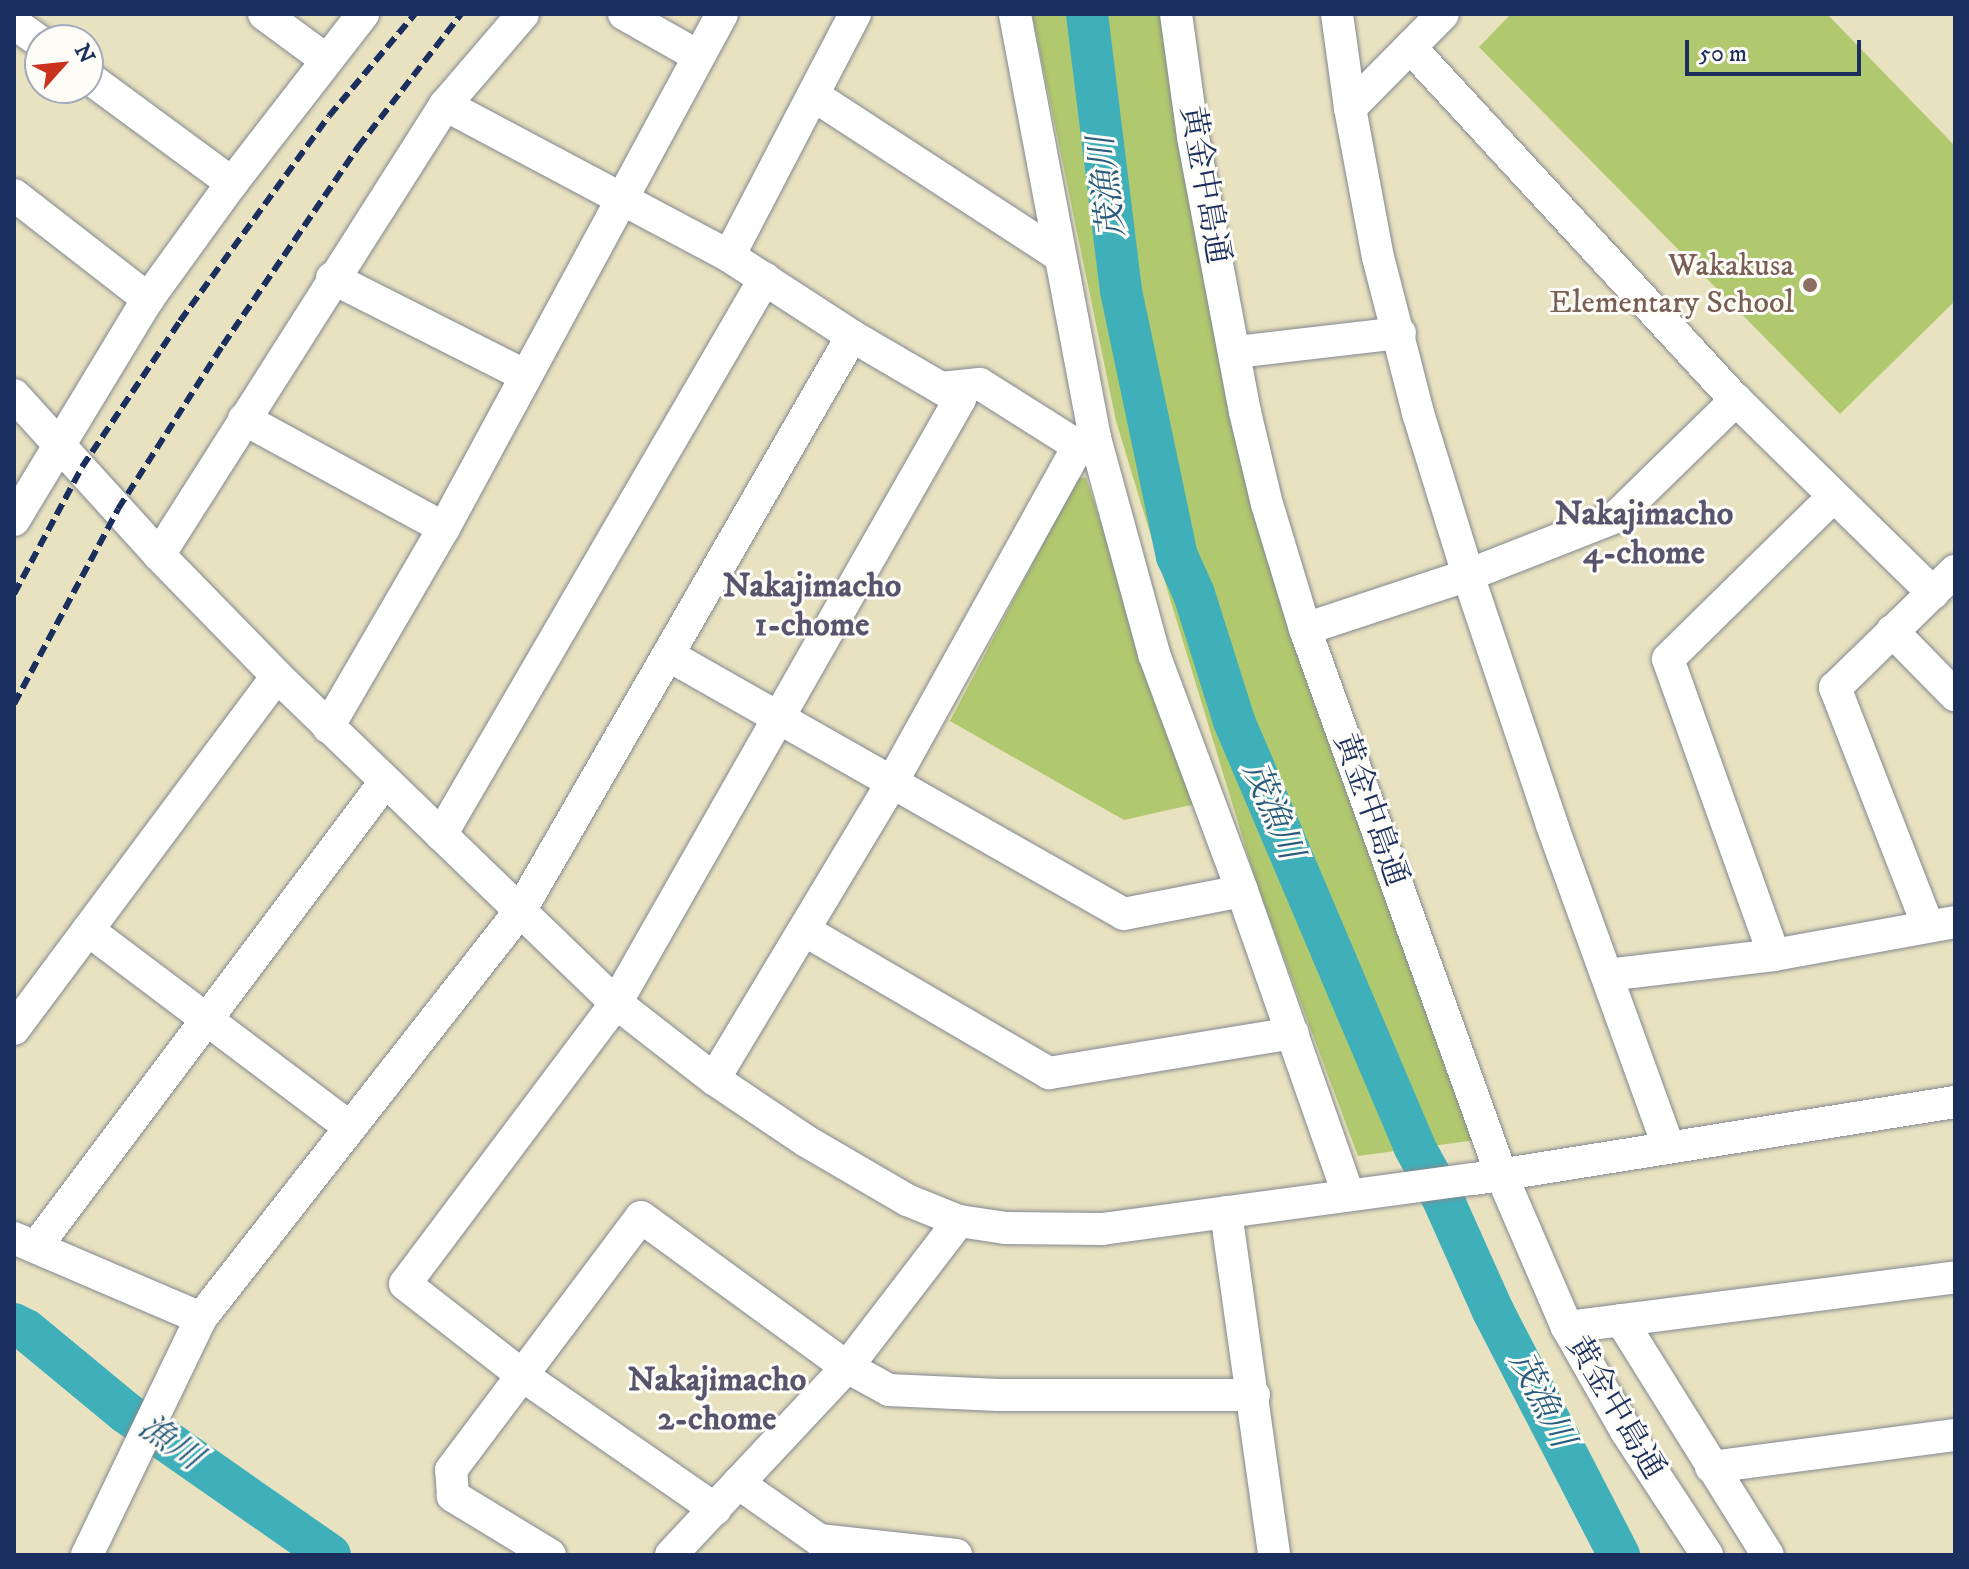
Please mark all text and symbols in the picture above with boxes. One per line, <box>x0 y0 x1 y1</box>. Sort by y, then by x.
north arrow <box>24 24 104 104</box>
scale bar <box>1689 24 1865 74</box>
text: 50 m <box>1699 39 1747 69</box>
text: N <box>68 40 100 68</box>
street label: 黄金中島通 <box>1171 103 1237 267</box>
water label: 茂漁川 <box>1082 134 1134 240</box>
place label: Wakakusa Elementary School <box>1549 248 1794 323</box>
marker: Wakakusa Elementary School <box>1801 276 1819 294</box>
district label: Nakajimacho 4-chome <box>1555 494 1733 574</box>
district label: Nakajimacho 1-chome <box>723 566 901 646</box>
street label: 黄金中島通 <box>1325 728 1415 892</box>
water label: 茂漁川 <box>1233 756 1311 866</box>
street label: 黄金中島通 <box>1557 1330 1673 1486</box>
water label: 茂漁川 <box>1500 1345 1582 1455</box>
district label: Nakajimacho 2-chome <box>628 1360 806 1440</box>
water label: 漁川 <box>130 1407 210 1479</box>

